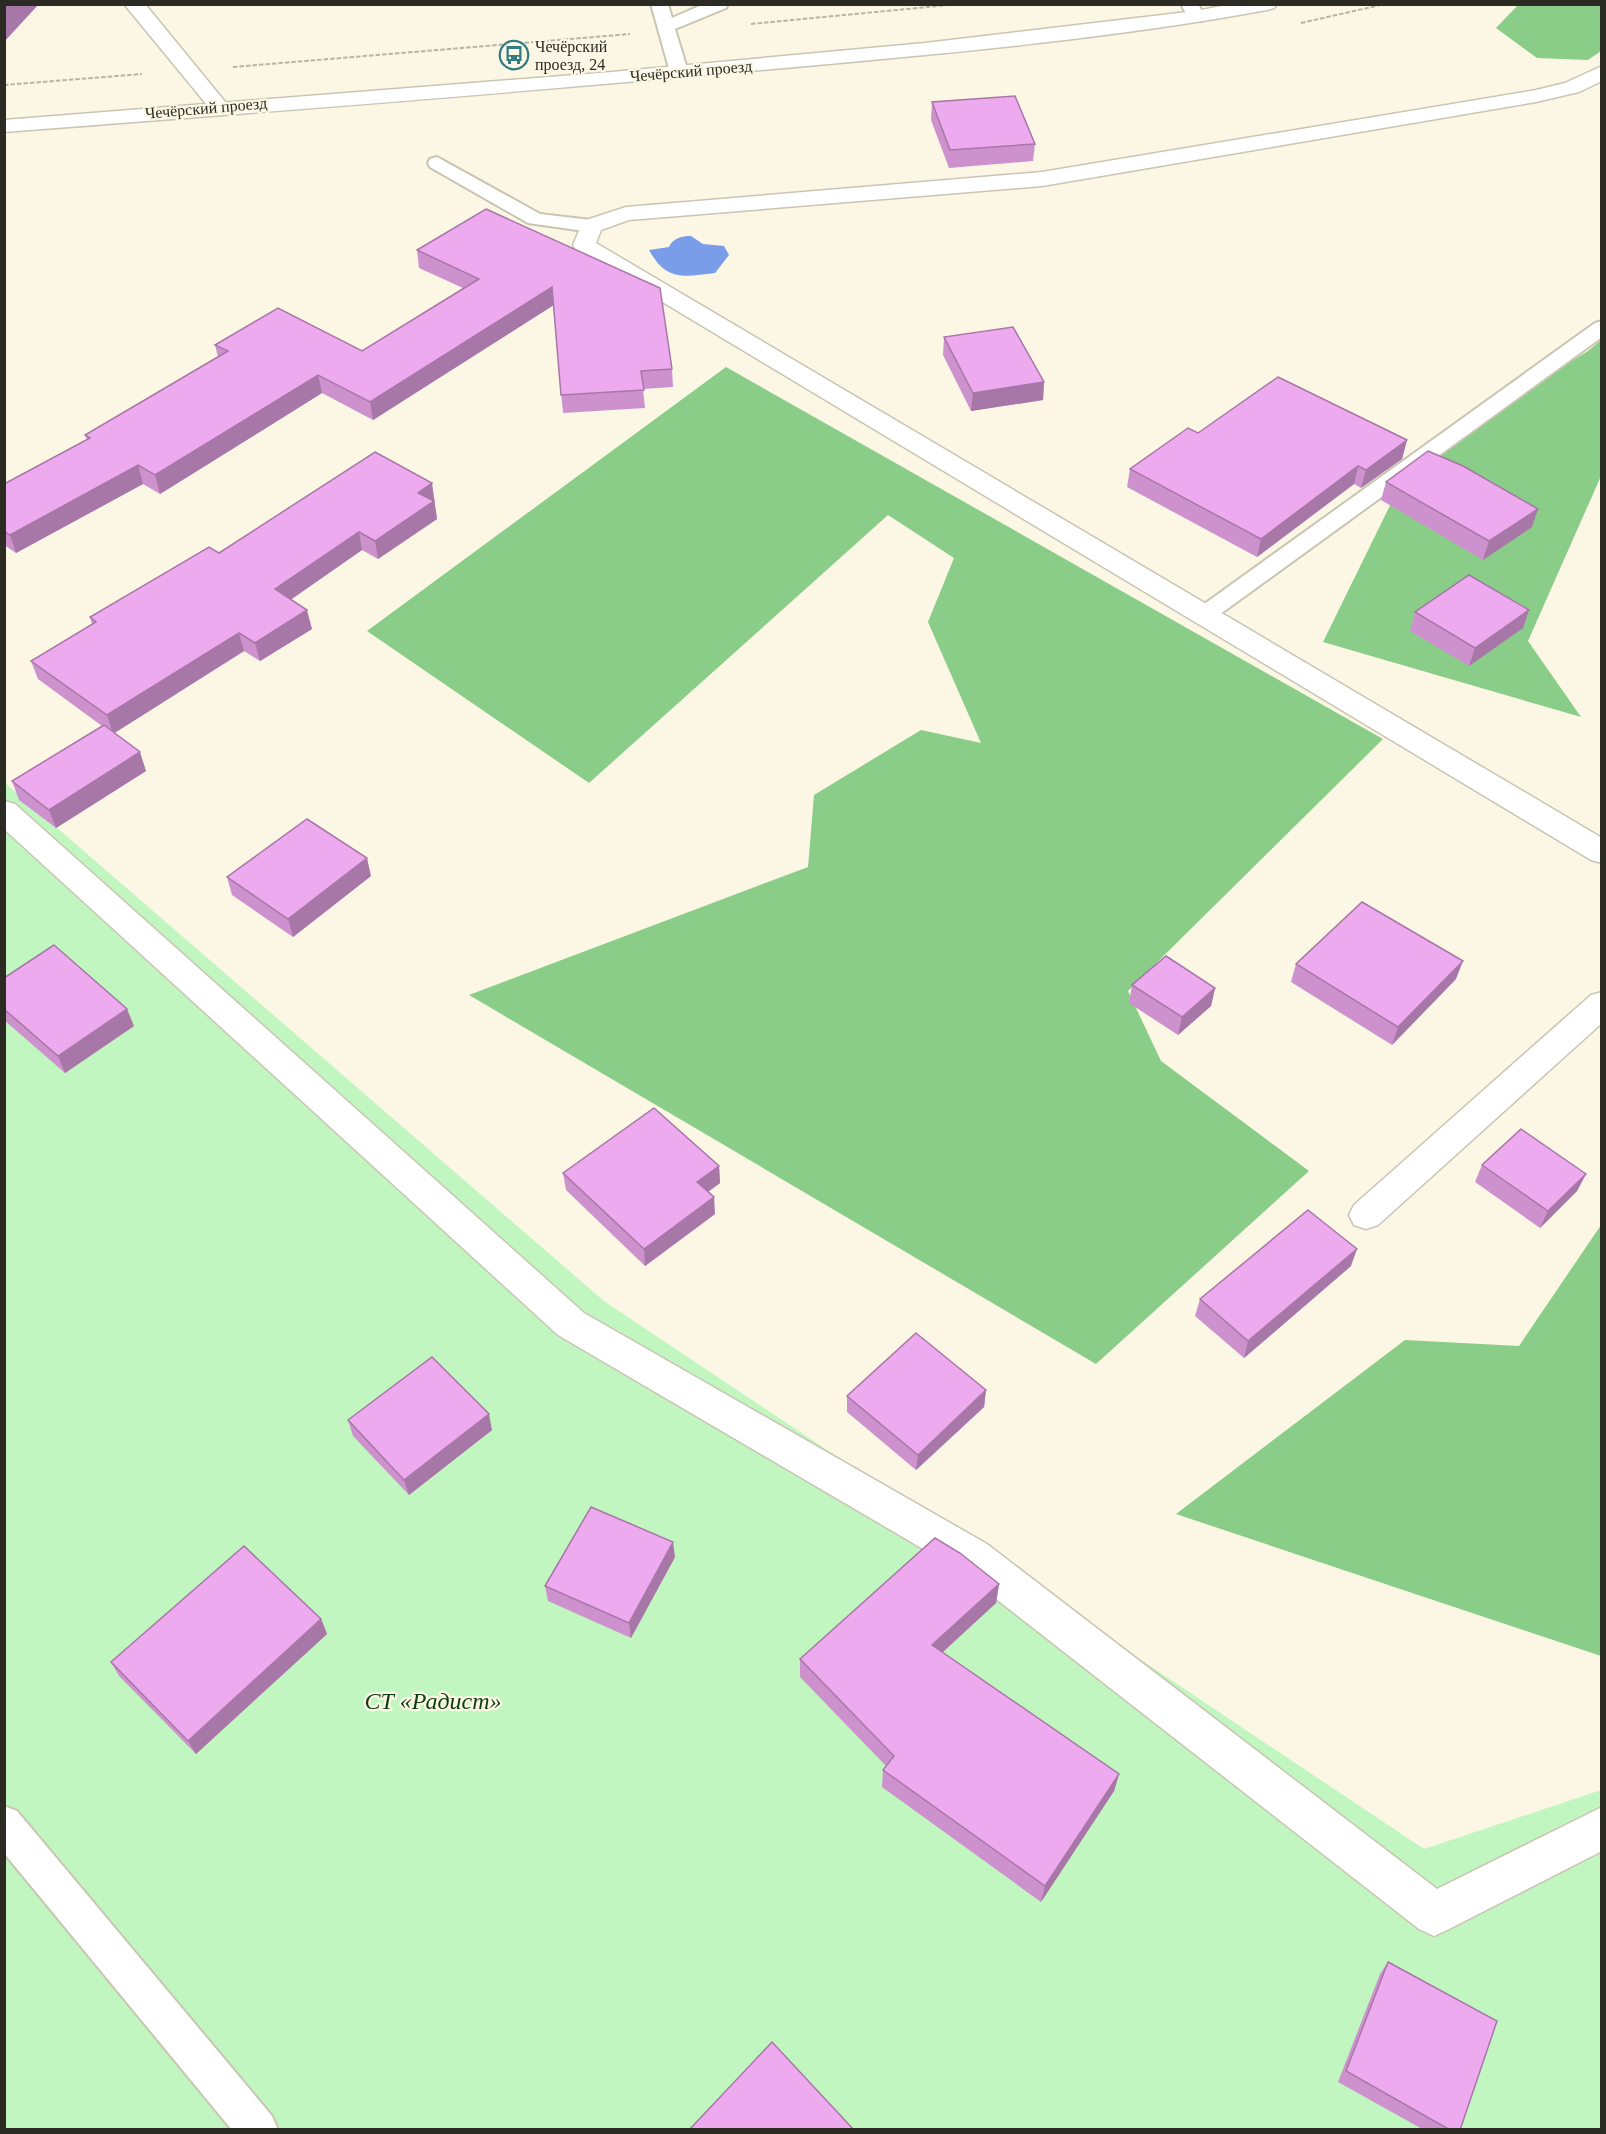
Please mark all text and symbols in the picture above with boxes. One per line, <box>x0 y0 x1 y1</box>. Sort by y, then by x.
place label: Чечёрский проезд, 24 <box>535 38 608 74</box>
bus stop icon: Чечёрский проезд, 24 <box>498 39 530 71</box>
street label: Чечёрский проезд <box>629 57 753 86</box>
street label: Чечёрский проезд <box>144 94 268 123</box>
park label: СТ «Радист» <box>364 1688 502 1714</box>

